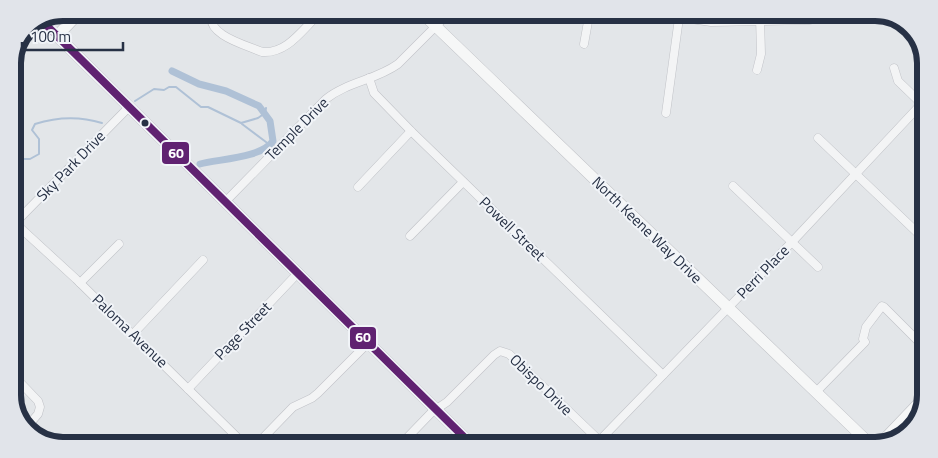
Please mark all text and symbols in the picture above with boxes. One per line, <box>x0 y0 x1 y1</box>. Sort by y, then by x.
scale bar <box>22 20 124 52</box>
text: 100 m <box>30 25 71 48</box>
street label: Temple Drive <box>260 92 334 166</box>
unlabelled marker <box>140 118 150 128</box>
street label: Sky Park Drive <box>31 125 110 206</box>
line badge: 60 <box>161 141 190 165</box>
text: 60 <box>168 142 184 163</box>
street label: North Keene Way Drive <box>587 171 708 289</box>
street label: Powell Street <box>474 191 551 267</box>
street label: Perri Place <box>731 239 794 304</box>
street label: Paloma Avenue <box>87 288 174 373</box>
street label: Page Street <box>209 296 277 365</box>
line badge: 60 <box>349 326 377 350</box>
text: 60 <box>355 326 371 347</box>
street label: Obispo Drive <box>505 349 578 421</box>

